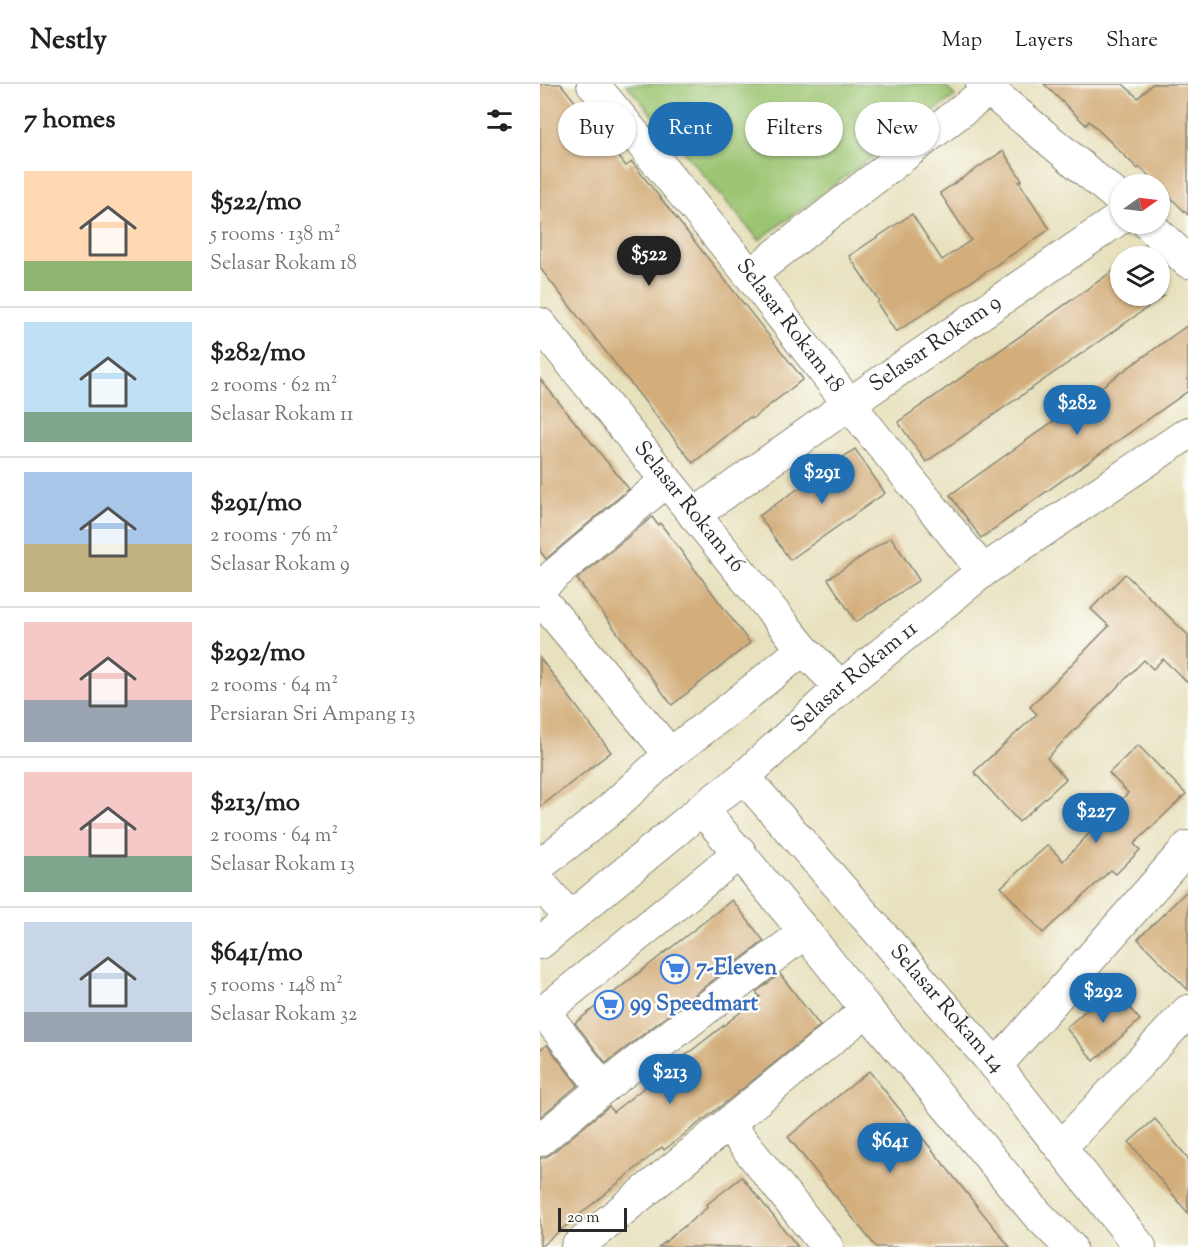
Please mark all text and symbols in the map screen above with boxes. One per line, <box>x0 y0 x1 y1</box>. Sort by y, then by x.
text: Nestly <box>30 21 107 61</box>
text: Map <box>942 26 982 56</box>
text: Layers <box>1015 26 1073 56</box>
text: Share <box>1106 26 1158 56</box>
text: 7 homes <box>24 102 115 139</box>
chip: Buy <box>558 102 636 156</box>
chip: Rent <box>648 102 733 156</box>
chip: Filters <box>745 102 843 156</box>
chip: New <box>855 102 939 156</box>
icon: filters <box>483 104 516 137</box>
north arrow <box>1110 174 1170 234</box>
map controls <box>1110 174 1170 306</box>
text: $522/mo <box>210 184 302 221</box>
icon: home <box>72 195 144 267</box>
text: 5 rooms · 138 m² <box>210 221 341 250</box>
pin: $522 <box>613 236 685 287</box>
text: $522 <box>631 241 667 270</box>
button: layers <box>1110 246 1170 306</box>
text: Selasar Rokam 18 <box>210 250 357 279</box>
street label: Selasar Rokam 18 <box>727 252 851 400</box>
street label: Selasar Rokam 9 <box>863 288 1008 401</box>
text: $282/mo <box>210 335 305 372</box>
icon: home <box>72 346 144 418</box>
text: 2 rooms · 62 m² <box>210 372 338 401</box>
pin: $282 <box>1041 385 1113 436</box>
text: $282 <box>1057 390 1097 419</box>
text: Selasar Rokam 11 <box>210 401 354 430</box>
street label: Selasar Rokam 16 <box>625 435 752 580</box>
pin: $291 <box>786 454 858 505</box>
text: $291 <box>804 459 840 488</box>
text: $291/mo <box>210 485 302 522</box>
icon: home <box>72 496 144 568</box>
text: 2 rooms · 76 m² <box>210 522 338 551</box>
text: Selasar Rokam 9 <box>210 551 350 580</box>
street label: Selasar Rokam 11 <box>784 614 926 741</box>
text: $292/mo <box>210 635 305 672</box>
icon: home <box>72 646 144 718</box>
text: 2 rooms · 64 m² <box>210 672 338 701</box>
text: Persiaran Sri Ampang 13 <box>210 701 415 730</box>
text: $213/mo <box>210 785 300 822</box>
pin: $227 <box>1060 793 1132 844</box>
icon: home <box>72 796 144 868</box>
text: $227 <box>1076 798 1116 827</box>
text: 2 rooms · 64 m² <box>210 822 338 851</box>
text: Selasar Rokam 13 <box>210 851 355 880</box>
text: $641/mo <box>210 935 303 972</box>
street label: Selasar Rokam 14 <box>881 938 1012 1081</box>
icon: home <box>72 946 144 1018</box>
supermarket icon: 7-Eleven <box>659 953 691 985</box>
place label: 7-Eleven <box>696 953 777 985</box>
text: 5 rooms · 148 m² <box>210 972 343 1001</box>
pin: $292 <box>1067 973 1139 1024</box>
text: $292 <box>1083 978 1123 1007</box>
supermarket icon: 99 Speedmart <box>593 989 625 1021</box>
place label: 99 Speedmart <box>630 989 759 1021</box>
text: Selasar Rokam 32 <box>210 1001 357 1030</box>
pin: $213 <box>634 1054 706 1105</box>
text: $213 <box>653 1059 687 1088</box>
pin: $641 <box>854 1123 926 1174</box>
text: $641 <box>871 1128 909 1157</box>
scale bar <box>558 1205 627 1232</box>
text: 20 m <box>567 1207 600 1230</box>

